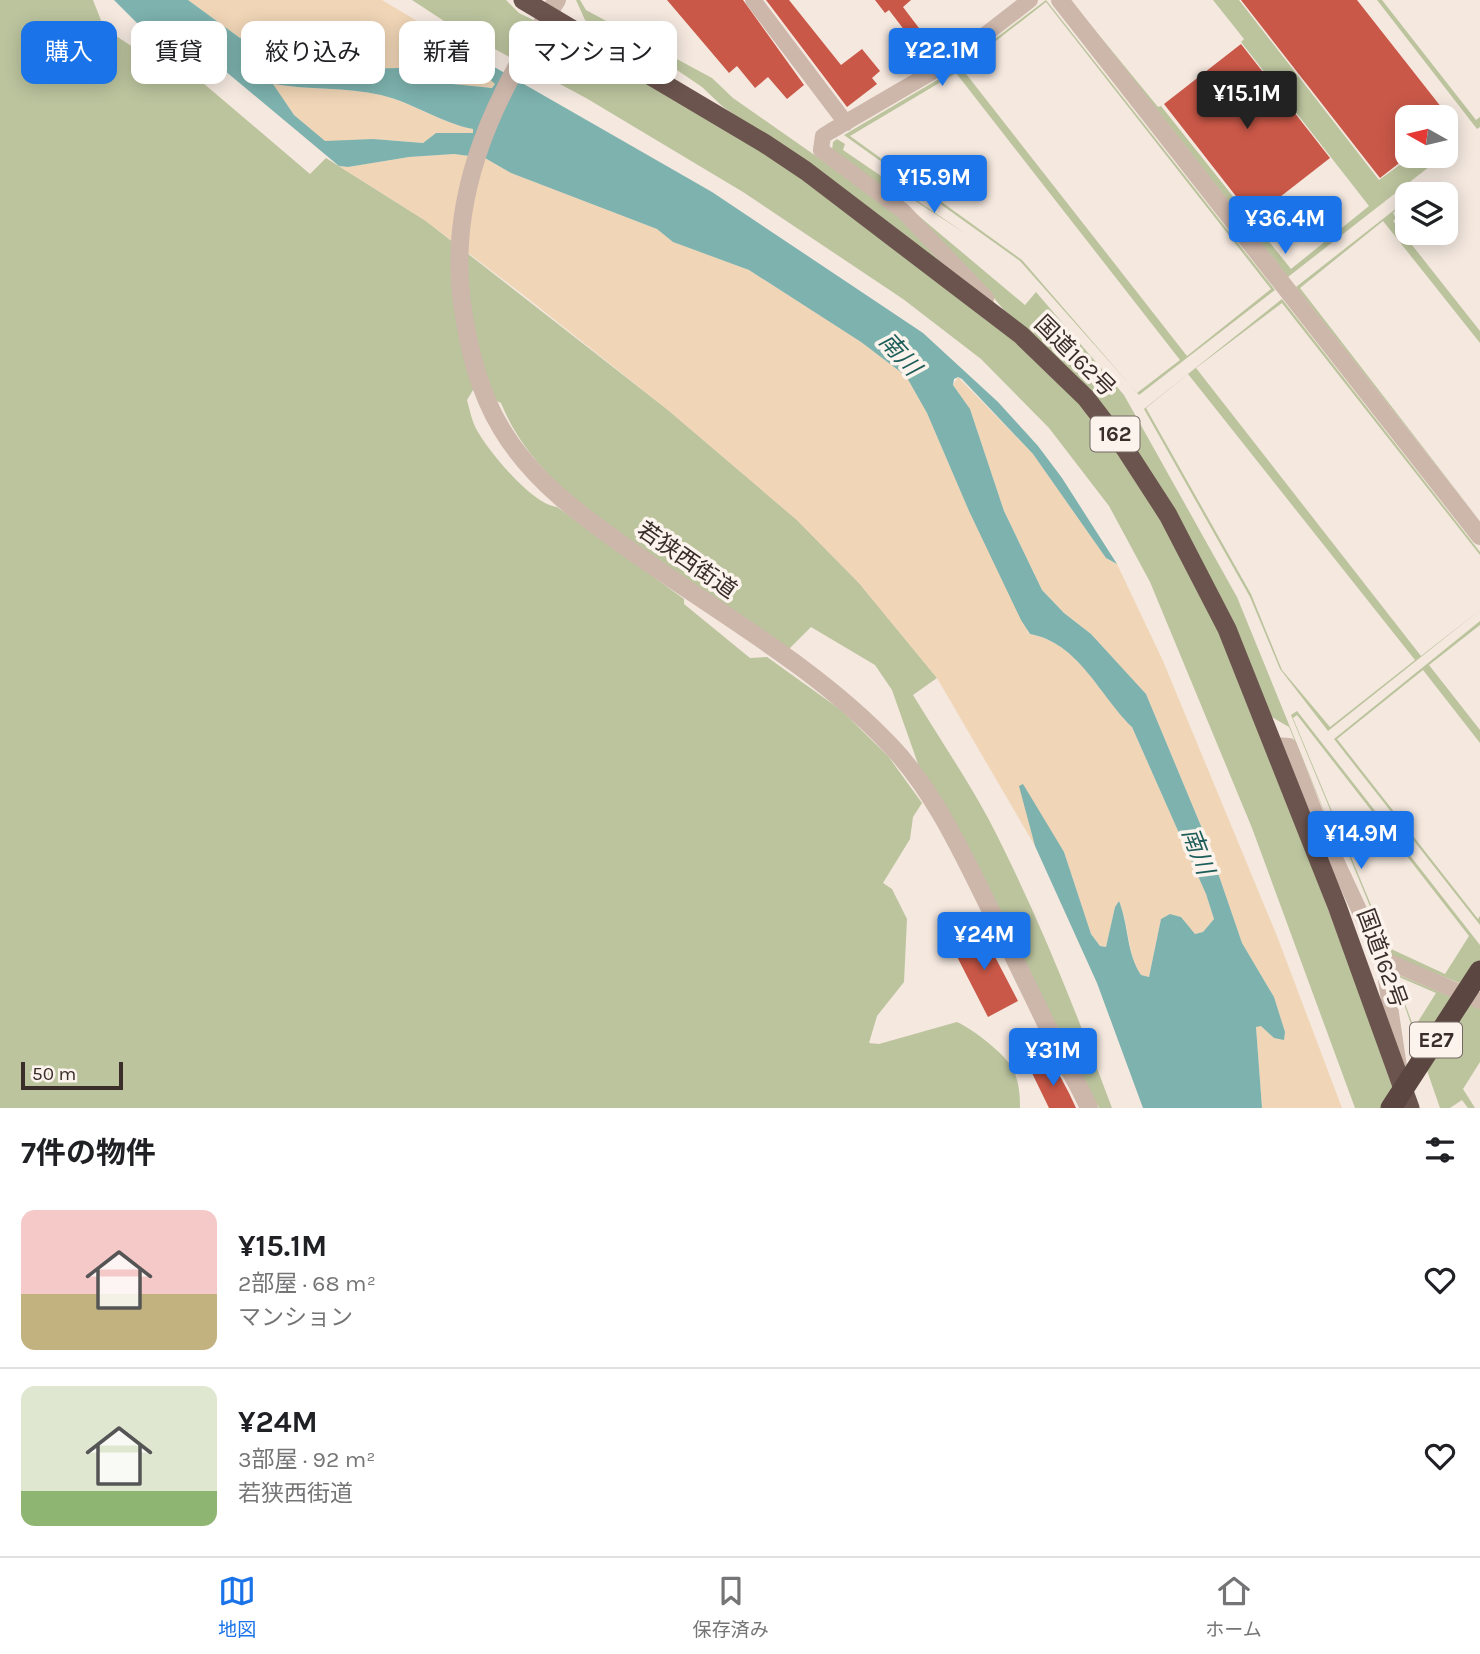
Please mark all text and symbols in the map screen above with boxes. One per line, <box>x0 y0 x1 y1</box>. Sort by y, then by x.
chip: 購入 <box>21 21 117 84</box>
chip: 賃貸 <box>131 21 227 84</box>
chip: 絞り込み <box>241 21 385 84</box>
chip: 新着 <box>399 21 495 84</box>
chip: マンション <box>509 21 677 84</box>
pin: ¥22.1M <box>885 28 999 88</box>
text: ¥22.1M <box>905 37 979 64</box>
pin: ¥15.1M <box>1190 72 1304 131</box>
text: ¥15.1M <box>1213 80 1281 107</box>
north arrow <box>1395 105 1458 168</box>
map controls <box>1395 105 1458 245</box>
pin: ¥15.9M <box>877 156 991 215</box>
text: ¥15.9M <box>897 164 971 191</box>
button: layers <box>1395 182 1458 245</box>
pin: ¥36.4M <box>1228 196 1342 256</box>
text: ¥36.4M <box>1245 205 1325 232</box>
street label: 国道162号 <box>1029 310 1121 402</box>
water label: 南川 <box>874 327 928 383</box>
road number: 162 <box>1090 416 1140 452</box>
street label: 若狭西街道 <box>632 516 742 604</box>
pin: ¥14.9M <box>1304 812 1418 871</box>
text: ¥14.9M <box>1324 820 1398 847</box>
water label: 南川 <box>1176 824 1221 881</box>
street label: 国道162号 <box>1352 905 1412 1011</box>
pin: ¥24M <box>943 912 1025 972</box>
text: ¥24M <box>953 921 1015 948</box>
road number: E27 <box>1410 1023 1462 1058</box>
pin: ¥31M <box>1012 1028 1094 1088</box>
text: ¥31M <box>1025 1037 1081 1064</box>
scale bar <box>21 1059 122 1091</box>
text: 50 m <box>32 1063 76 1085</box>
icon: filters <box>1421 1131 1459 1169</box>
text: 7件の物件 <box>21 1135 156 1171</box>
text: ¥15.1M <box>238 1228 327 1264</box>
icon: home <box>77 1238 161 1322</box>
icon: heart <box>1421 1261 1459 1299</box>
text: 2部屋 · 68 m² <box>238 1270 376 1297</box>
text: マンション <box>238 1304 353 1331</box>
text: ¥24M <box>238 1404 318 1440</box>
icon: home <box>77 1414 161 1498</box>
icon: heart <box>1421 1437 1459 1475</box>
text: 3部屋 · 92 m² <box>238 1446 375 1473</box>
text: 若狭西街道 <box>238 1480 353 1507</box>
tab: 地図 <box>218 1572 256 1641</box>
tab: 保存済み <box>693 1572 769 1641</box>
tab: ホーム <box>1205 1572 1262 1641</box>

